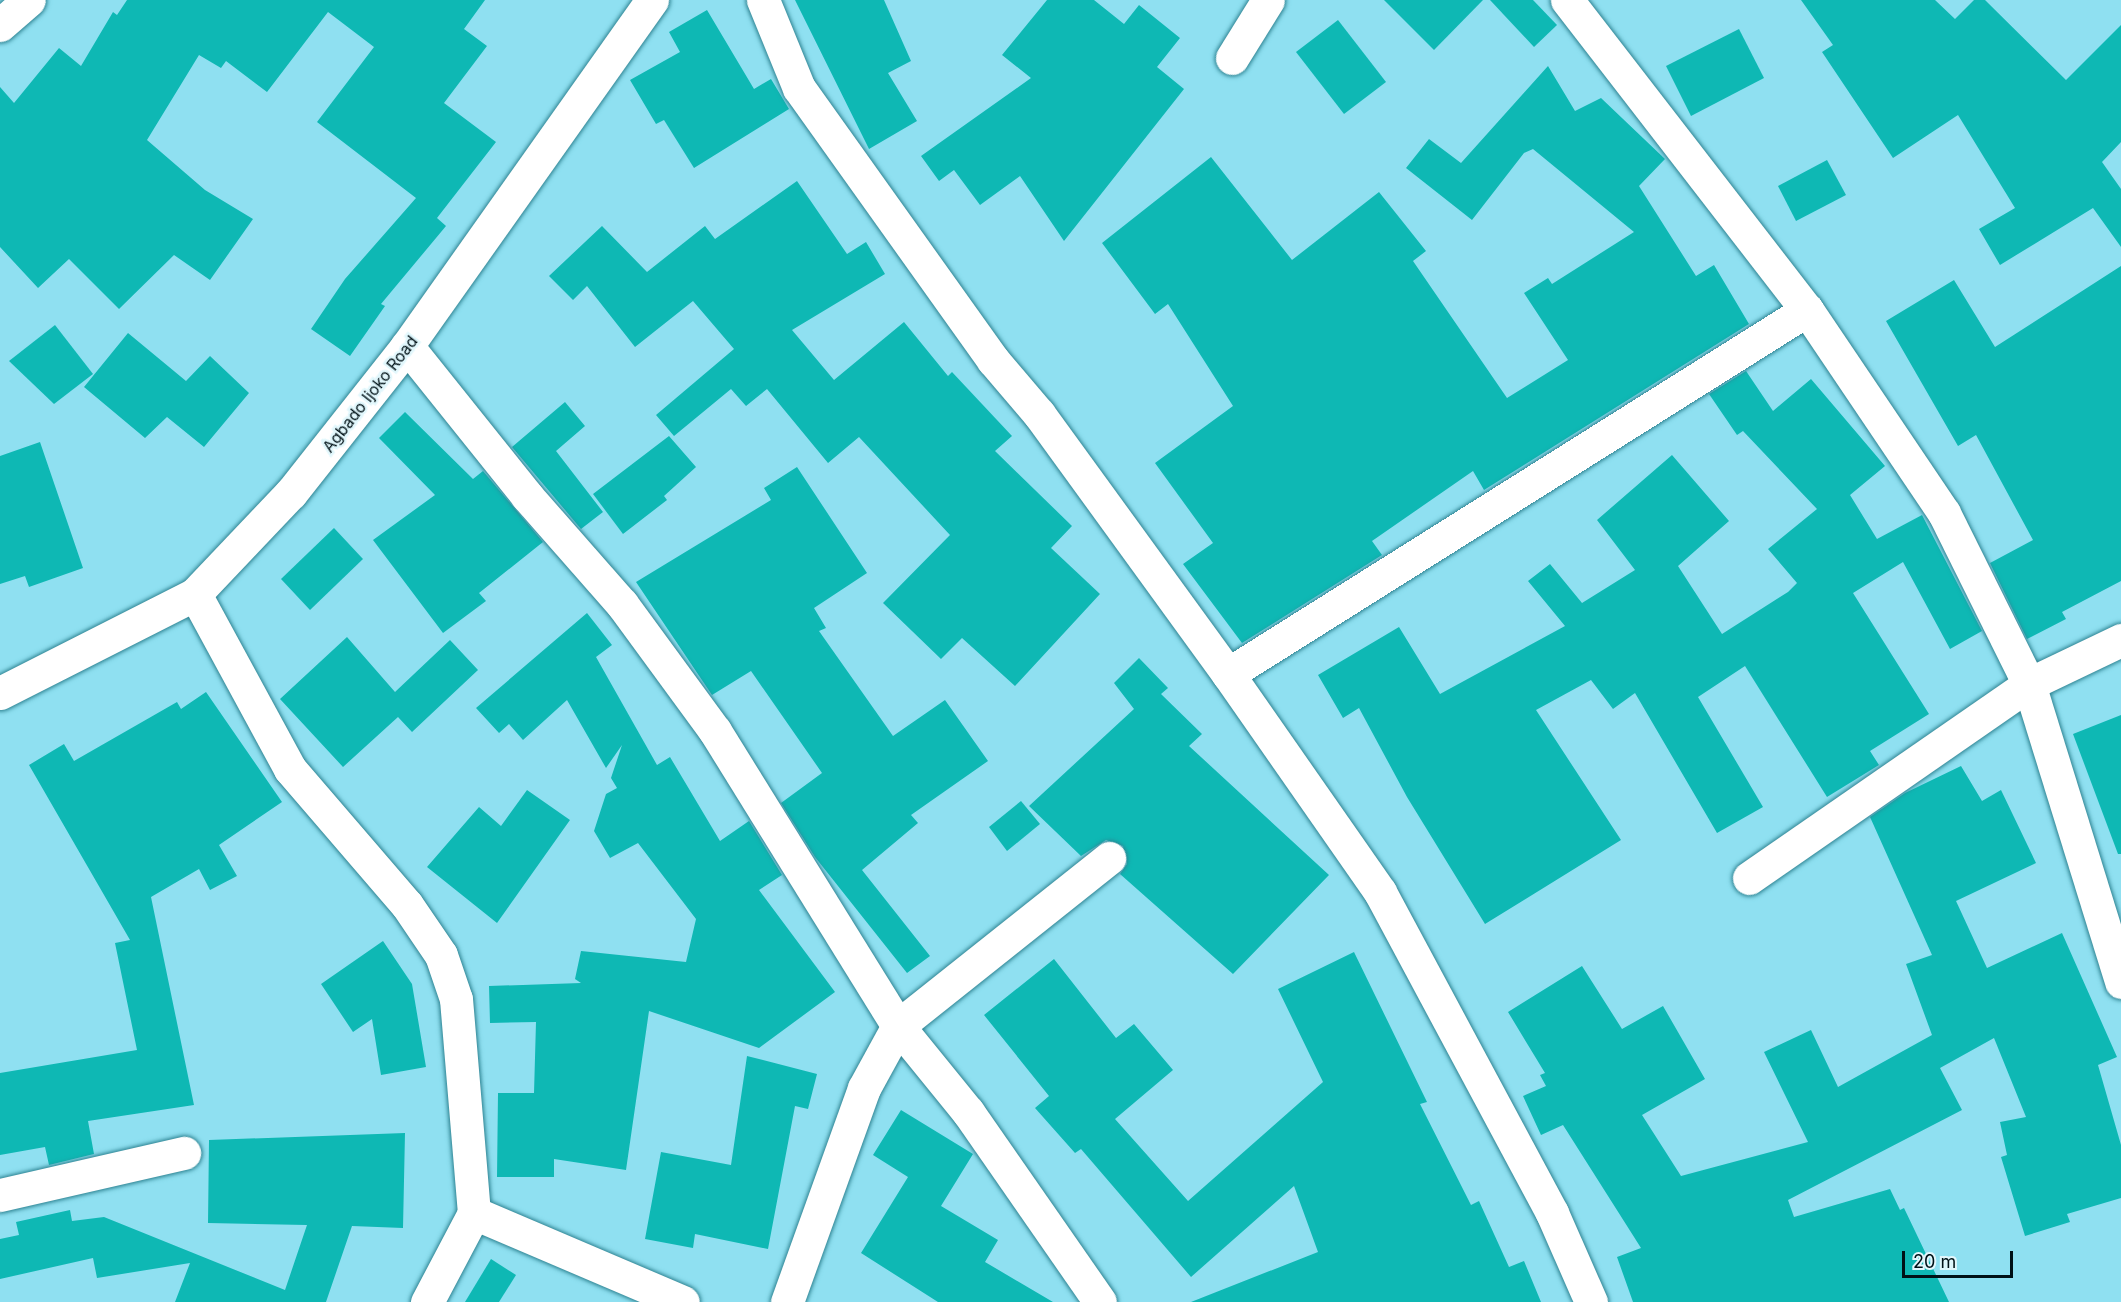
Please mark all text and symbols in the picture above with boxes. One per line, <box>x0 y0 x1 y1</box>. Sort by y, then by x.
street label: Agbado Ijoko Road <box>319 332 421 456</box>
scale bar <box>1905 1239 2016 1277</box>
text: 20 m <box>1913 1251 1956 1272</box>

